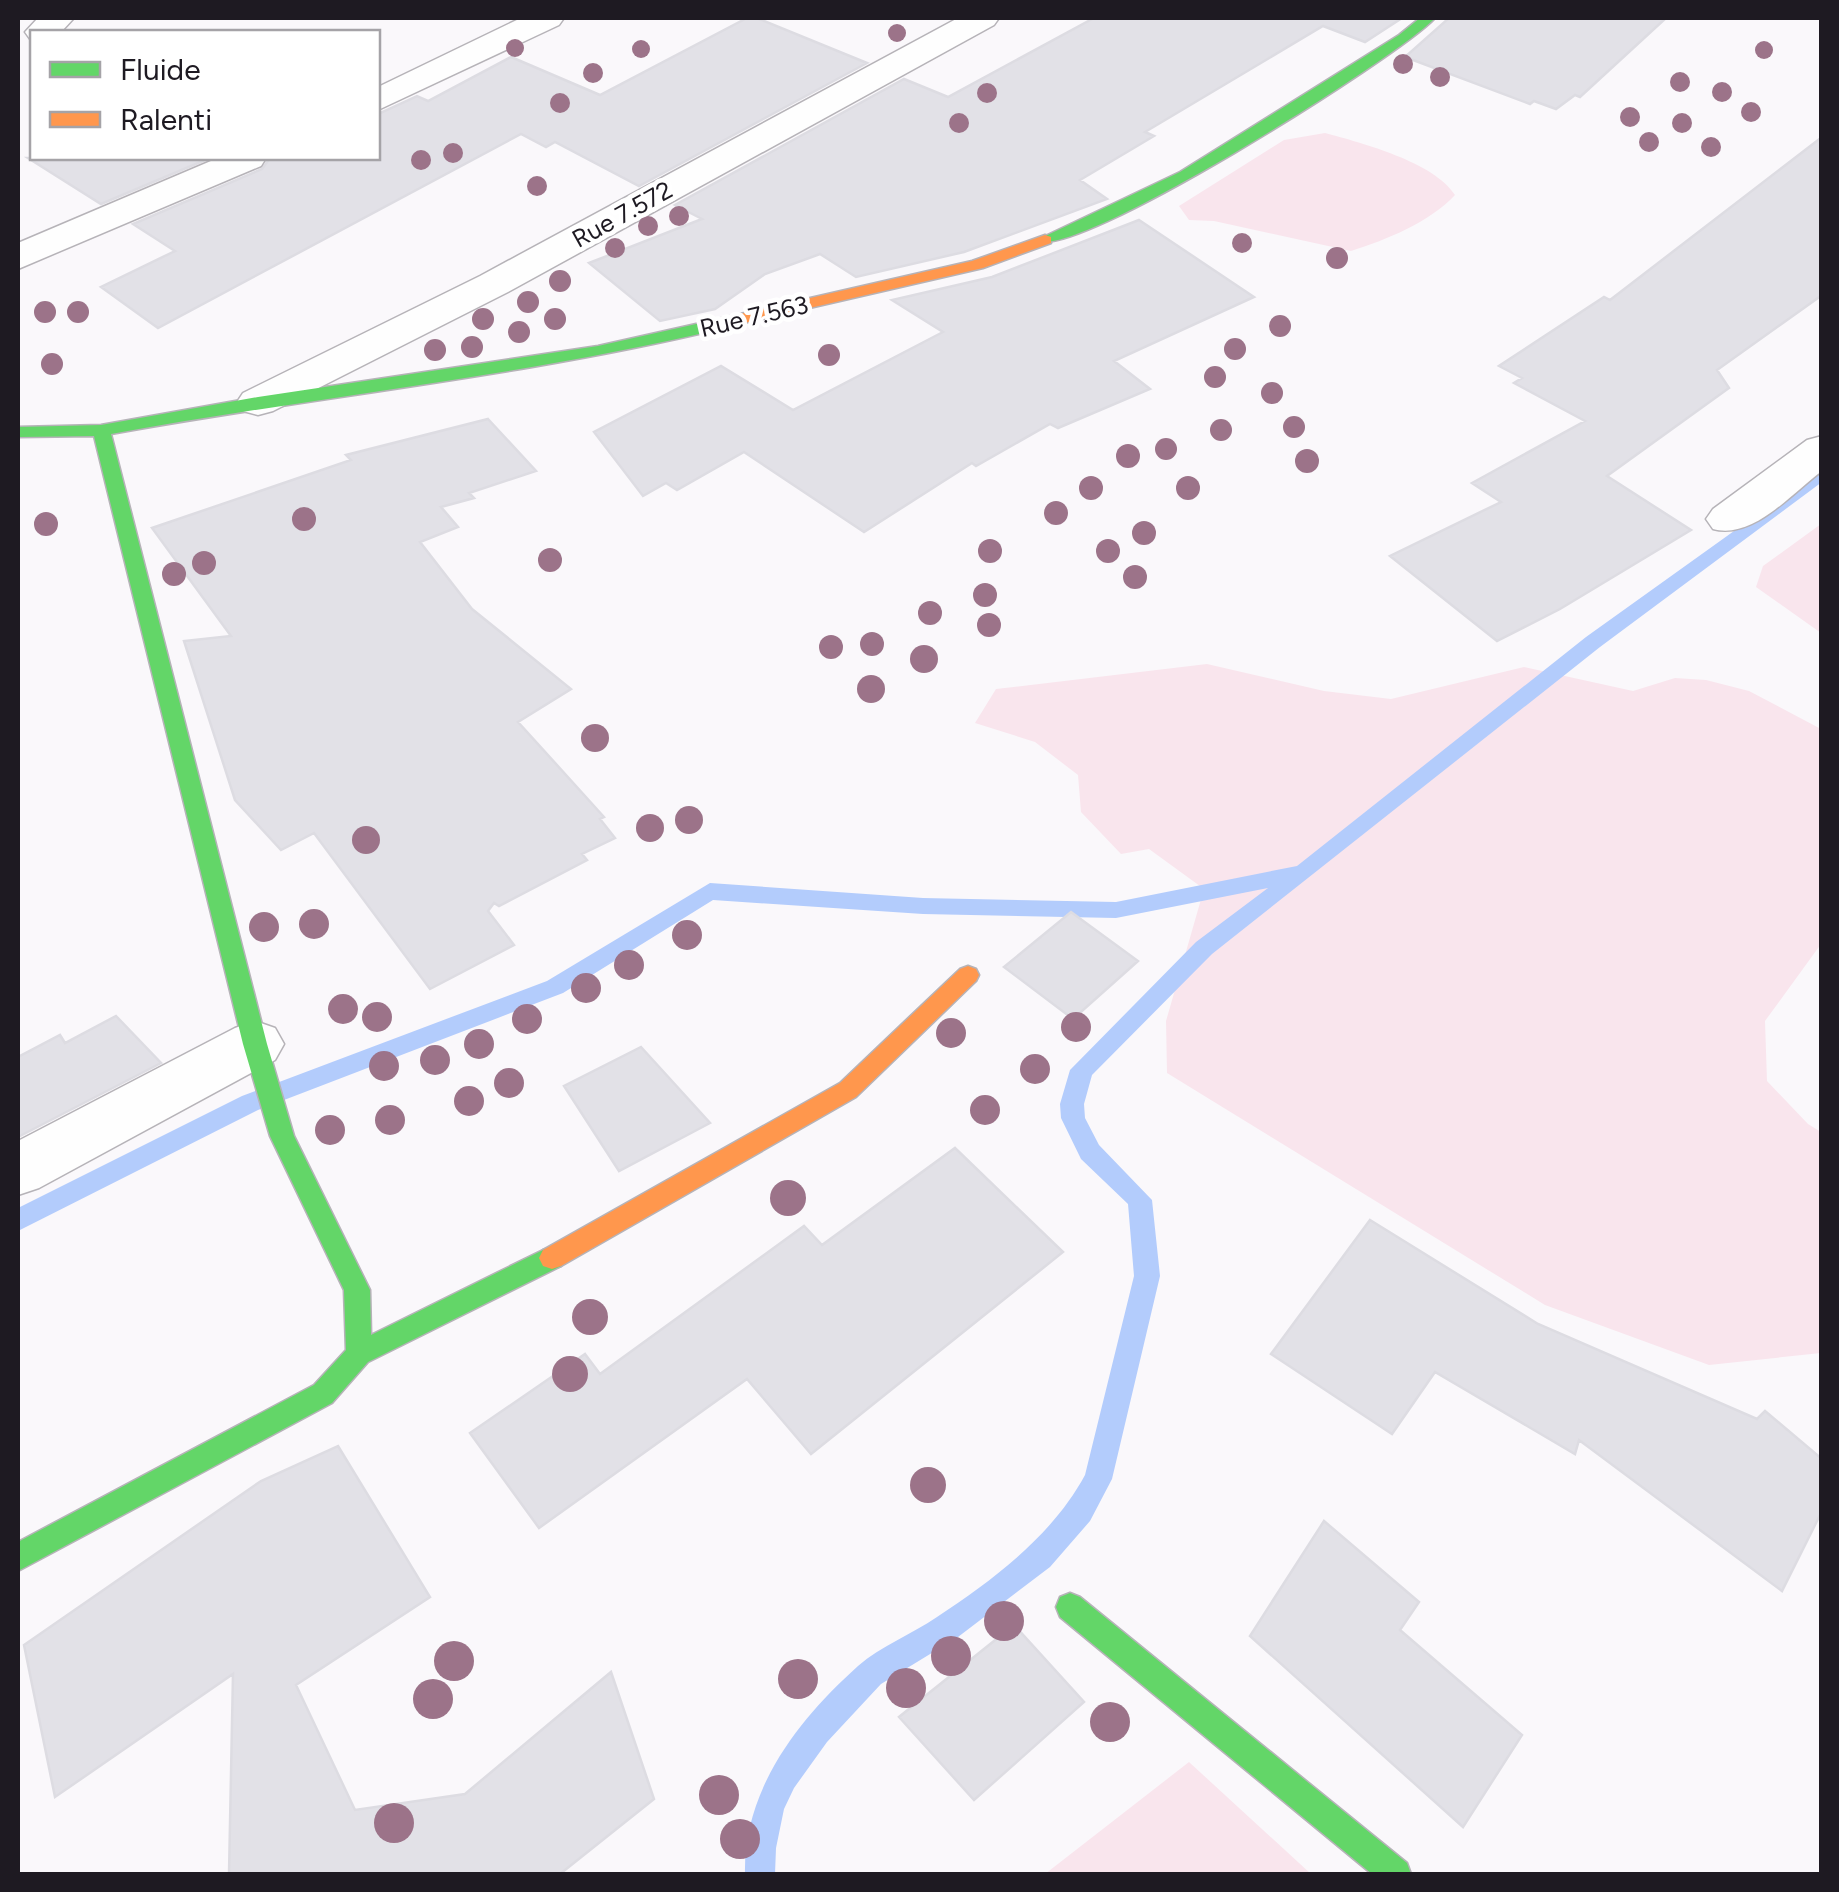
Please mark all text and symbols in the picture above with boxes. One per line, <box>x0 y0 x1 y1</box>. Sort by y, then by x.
legend <box>30 30 380 160</box>
text: Fluide <box>120 51 201 88</box>
text: Ralenti <box>120 101 212 138</box>
street label: Rue 7.572 <box>567 174 677 254</box>
street label: Rue 7.563 <box>697 289 811 343</box>

